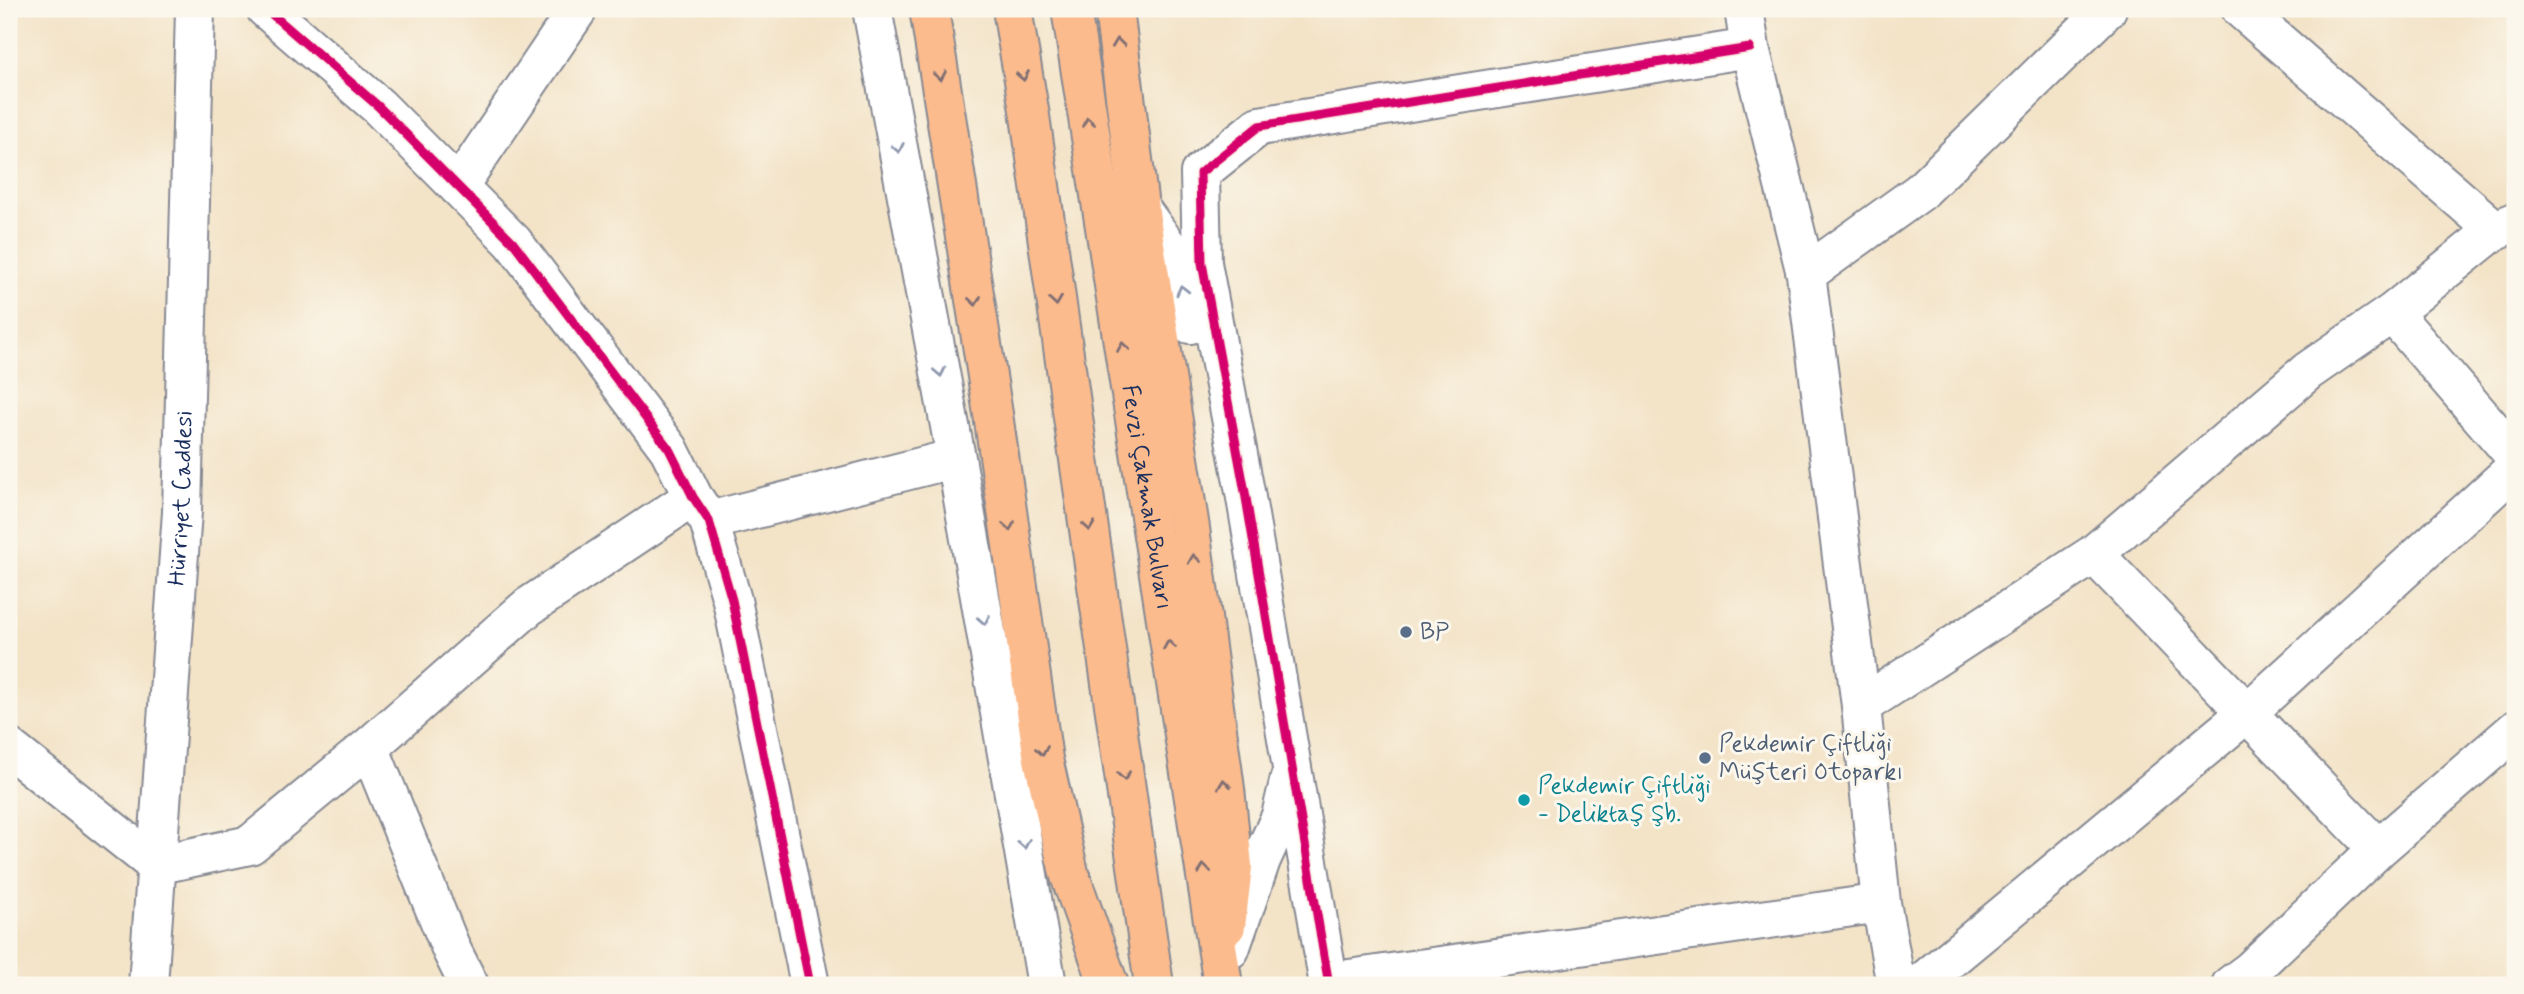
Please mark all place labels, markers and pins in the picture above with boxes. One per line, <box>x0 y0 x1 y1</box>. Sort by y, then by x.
place label: BP <box>1420 617 1449 648</box>
marker: BP <box>1398 624 1414 640</box>
place label: Pekdemir Çiftliği Müşteri Otoparkı <box>1719 729 1903 788</box>
marker: Pekdemir Çiftliği Müşteri Otoparkı <box>1697 750 1713 766</box>
place label: Pekdemir Çiftliği - Deliktaş Şb. <box>1538 771 1711 830</box>
marker: Pekdemir Çiftliği - Deliktaş Şb. <box>1516 792 1532 808</box>

